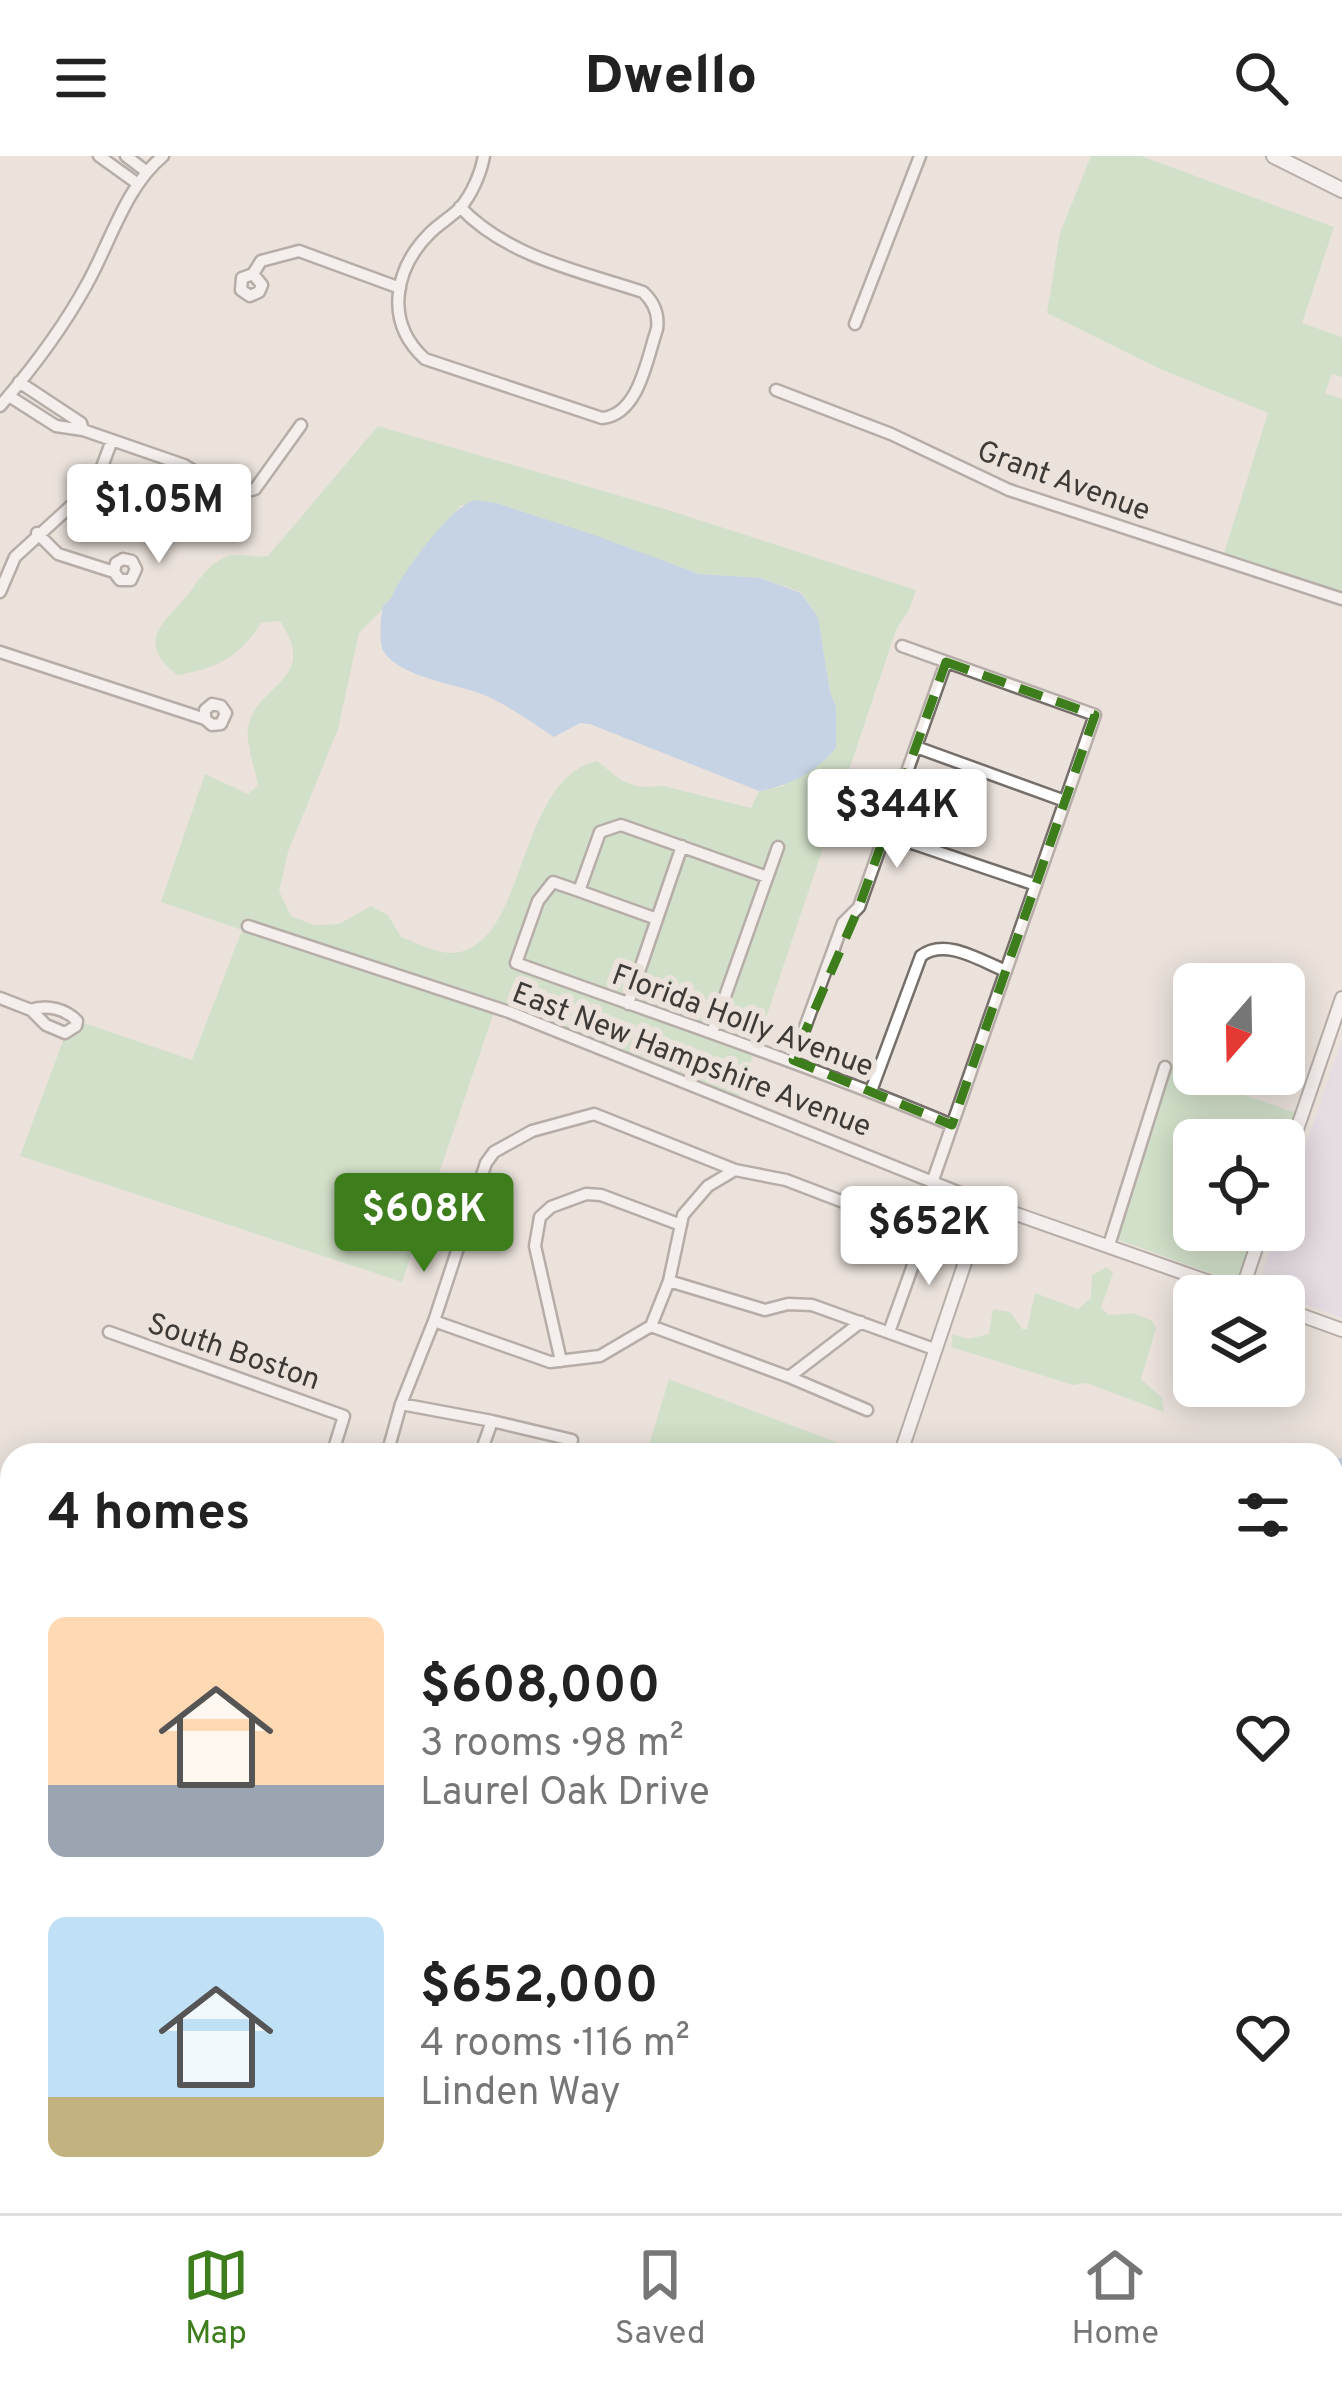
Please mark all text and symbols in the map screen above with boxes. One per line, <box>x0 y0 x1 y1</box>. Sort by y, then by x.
text: Dwello <box>585 44 757 113</box>
icon: menu <box>48 45 114 111</box>
icon: search <box>1228 45 1294 111</box>
street label: Grant Avenue <box>971 434 1155 531</box>
pin: $1.05M <box>61 464 257 566</box>
text: $1.05M <box>94 478 224 527</box>
pin: $344K <box>813 769 981 871</box>
text: $344K <box>835 783 959 832</box>
street label: Florida Holly Avenue <box>606 958 878 1087</box>
north arrow <box>1173 963 1305 1095</box>
map controls <box>1173 963 1305 1407</box>
street label: East New Hampshire Avenue <box>506 976 876 1147</box>
button: locate <box>1173 1119 1305 1251</box>
pin: $608K <box>340 1173 508 1275</box>
pin: $652K <box>845 1186 1013 1288</box>
text: $608K <box>361 1187 487 1236</box>
text: $652K <box>868 1200 990 1249</box>
button: layers <box>1173 1275 1305 1407</box>
street label: South Boston <box>142 1307 325 1400</box>
icon: filters <box>1230 1482 1296 1548</box>
text: 4 homes <box>48 1483 250 1548</box>
text: $608,000 <box>420 1656 660 1721</box>
icon: home <box>144 1665 288 1809</box>
icon: heart <box>1230 1704 1296 1770</box>
text: 3 rooms · 98 m² <box>420 1721 684 1770</box>
text: Laurel Oak Drive <box>420 1770 710 1819</box>
text: $652,000 <box>420 1956 658 2021</box>
icon: home <box>144 1965 288 2109</box>
icon: heart <box>1230 2004 1296 2070</box>
text: 4 rooms · 116 m² <box>420 2021 690 2070</box>
text: Linden Way <box>420 2070 621 2119</box>
tab: Map <box>183 2242 249 2356</box>
tab: Saved <box>615 2242 706 2356</box>
tab: Home <box>1071 2242 1159 2356</box>

